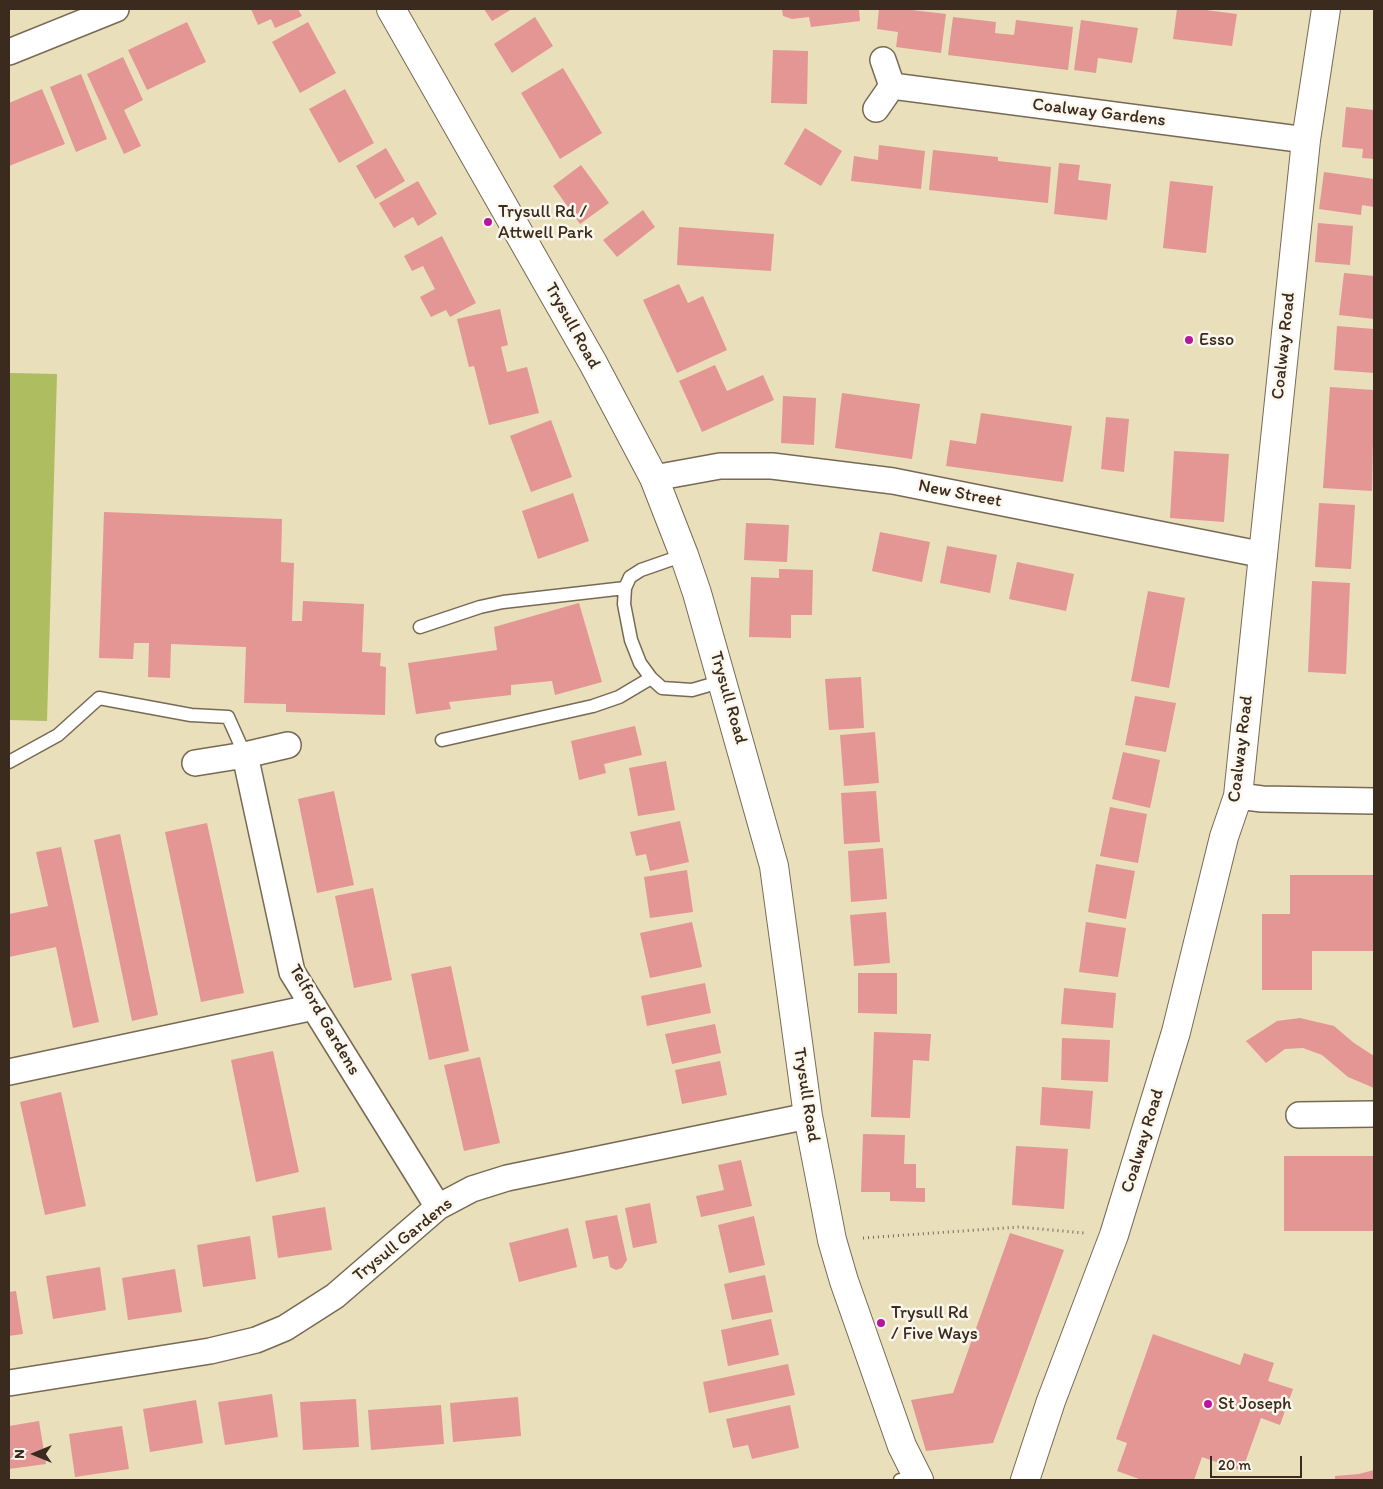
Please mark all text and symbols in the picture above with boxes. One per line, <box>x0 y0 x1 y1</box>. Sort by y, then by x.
street label: Coalway Gardens <box>1031 94 1167 132</box>
place label: Trysull Rd / Attwell Park <box>498 201 593 243</box>
marker: Trysull Rd / Attwell Park <box>482 216 494 228</box>
street label: Trysull Road <box>539 279 605 373</box>
street label: Coalway Road <box>1268 291 1300 401</box>
place label: Esso <box>1199 329 1234 351</box>
marker: Esso <box>1183 334 1195 346</box>
street label: New Street <box>916 475 1004 513</box>
street label: Trysull Road <box>704 649 752 747</box>
street label: Coalway Road <box>1224 694 1258 804</box>
street label: Telford Gardens <box>284 961 364 1079</box>
street label: Trysull Road <box>788 1046 824 1144</box>
street label: Coalway Road <box>1117 1086 1169 1196</box>
street label: Trysull Gardens <box>349 1193 457 1287</box>
place label: Trysull Rd / Five Ways <box>891 1302 978 1345</box>
marker: Trysull Rd / Five Ways <box>875 1317 887 1329</box>
place label: St Joseph <box>1218 1393 1292 1415</box>
marker: St Joseph <box>1202 1398 1214 1410</box>
north arrow <box>10 1429 60 1479</box>
scale bar <box>1213 1446 1306 1478</box>
text: N <box>11 1449 28 1459</box>
text: 20 m <box>1218 1456 1251 1474</box>

